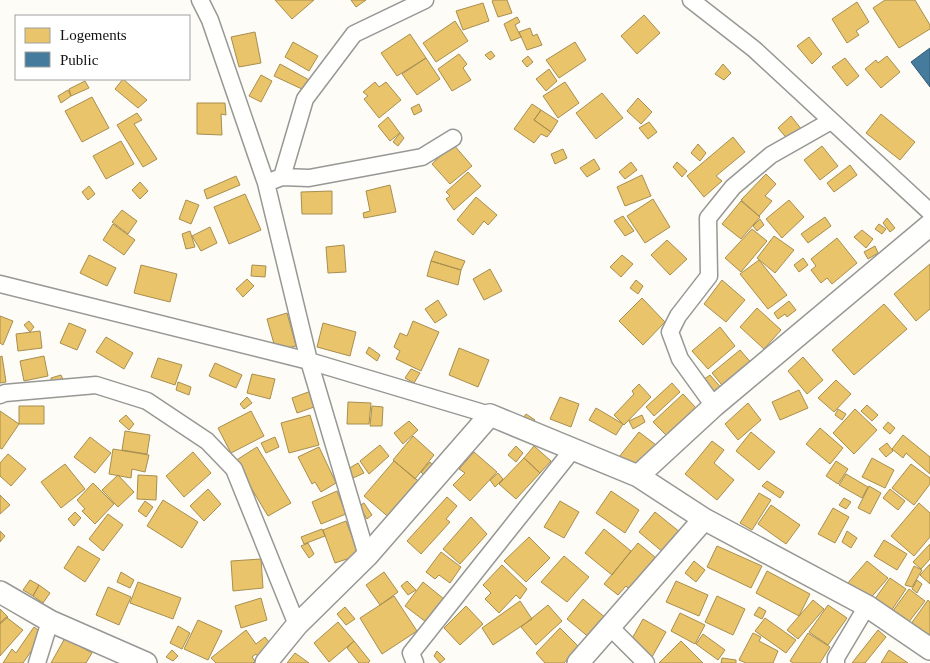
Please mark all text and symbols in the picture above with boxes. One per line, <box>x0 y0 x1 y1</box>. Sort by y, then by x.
legend <box>15 15 190 80</box>
text: Logements <box>60 27 127 43</box>
text: Public <box>60 52 99 68</box>

